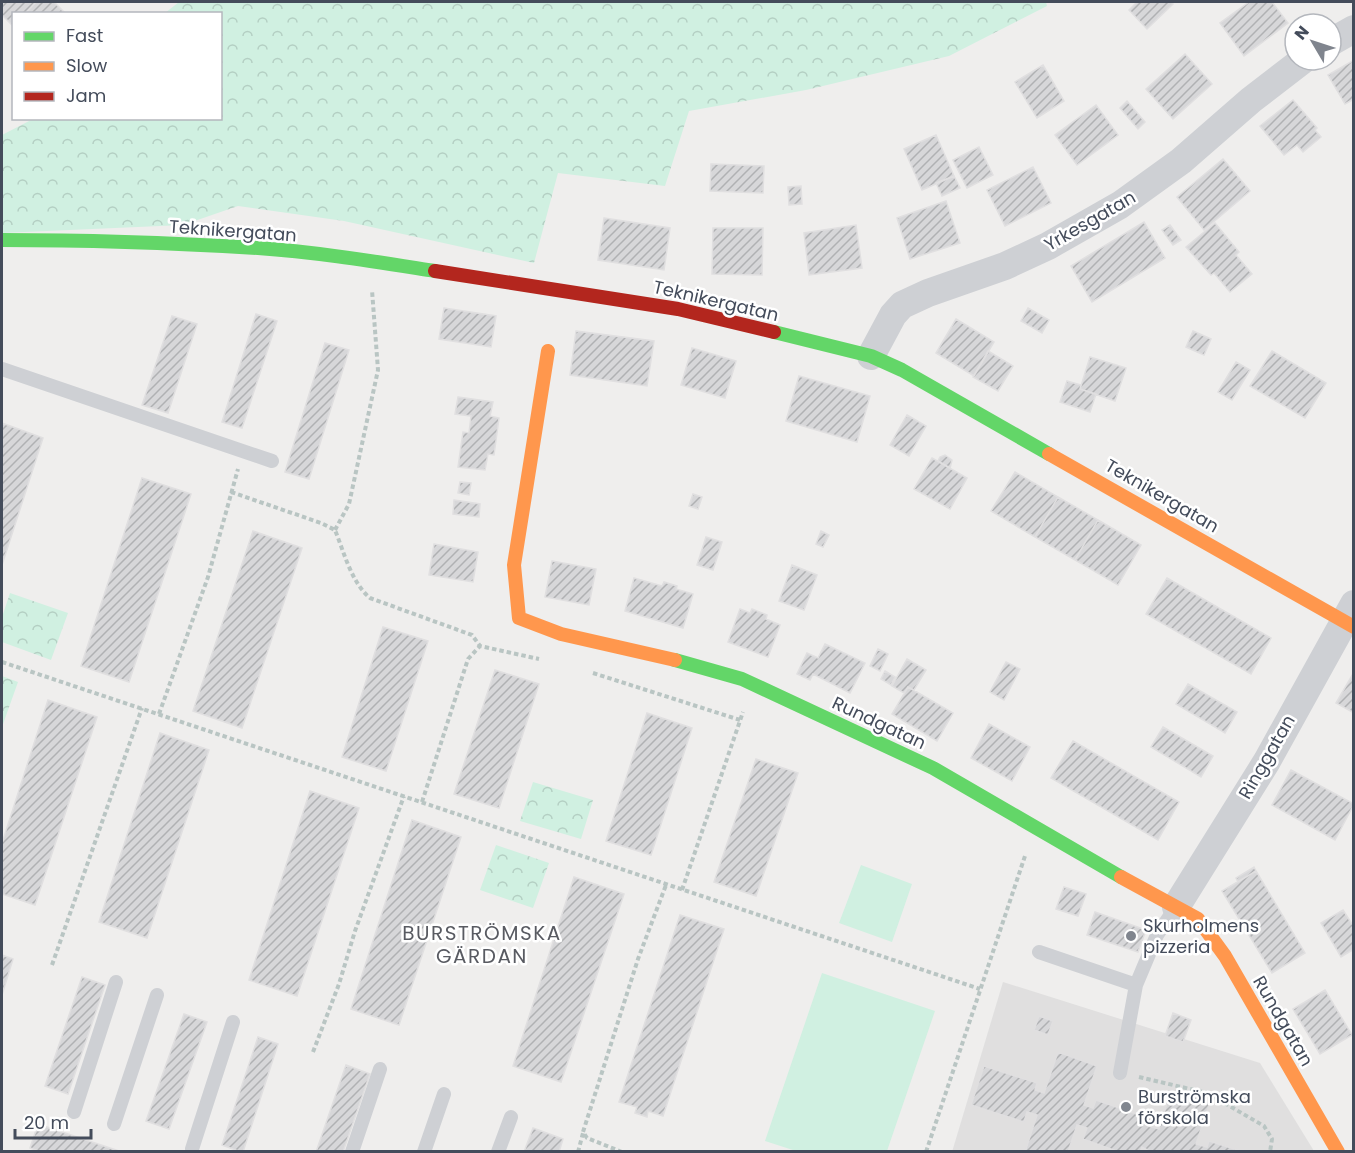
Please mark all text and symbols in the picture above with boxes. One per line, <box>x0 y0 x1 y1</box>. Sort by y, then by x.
legend <box>12 12 222 120</box>
north arrow <box>1283 12 1343 72</box>
text: N <box>1289 21 1314 45</box>
text: Fast <box>66 23 103 48</box>
text: Slow <box>66 53 108 78</box>
text: Jam <box>66 83 106 108</box>
street label: Yrkesgatan <box>1039 184 1140 257</box>
street label: Teknikergatan <box>168 214 298 247</box>
street label: Teknikergatan <box>651 274 781 327</box>
street label: Teknikergatan <box>1101 453 1224 538</box>
street label: Rundgatan <box>828 690 930 755</box>
street label: Ringgatan <box>1232 710 1301 804</box>
place label: Skurholmens pizzeria <box>1143 913 1259 959</box>
district label: BURSTRÖMSKA GÄRDAN <box>402 919 562 970</box>
marker: Skurholmens pizzeria <box>1124 929 1138 943</box>
street label: Rundgatan <box>1247 971 1319 1071</box>
place label: Burströmska förskola <box>1138 1084 1251 1130</box>
marker: Burströmska förskola <box>1119 1100 1133 1114</box>
scale bar <box>15 1102 92 1140</box>
text: 20 m <box>24 1110 69 1135</box>

